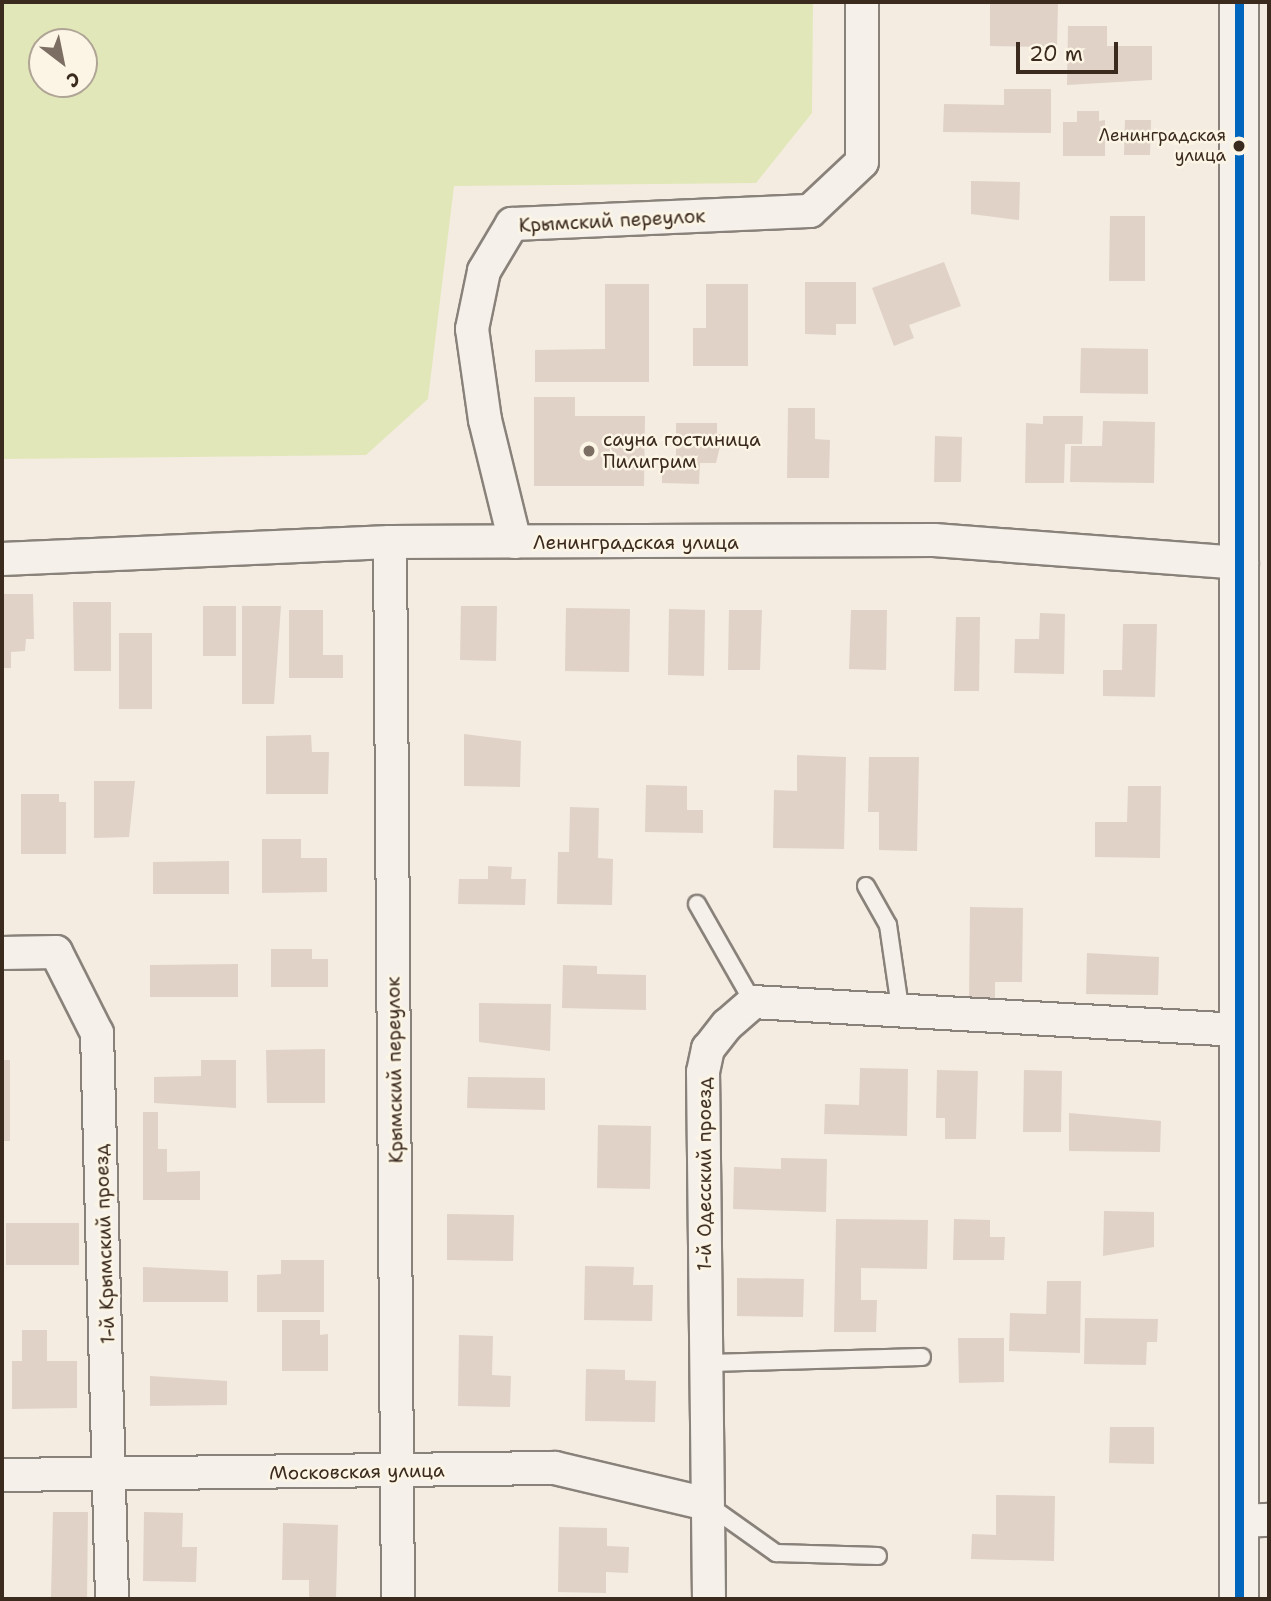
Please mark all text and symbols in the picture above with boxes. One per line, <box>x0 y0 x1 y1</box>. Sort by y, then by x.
north arrow <box>28 28 98 98</box>
scale bar <box>1019 28 1120 72</box>
text: 20 m <box>1029 40 1083 68</box>
text: С <box>62 66 85 93</box>
place label: Ленинградская улица <box>1099 126 1226 166</box>
marker: Ленинградская улица <box>1232 139 1246 153</box>
street label: Крымский переулок <box>518 205 706 237</box>
place label: сауна гостиница Пилигрим <box>603 429 761 473</box>
marker: сауна гостиница Пилигрим <box>581 443 597 459</box>
street label: Ленинградская улица <box>533 532 739 554</box>
street label: Крымский переулок <box>382 976 408 1164</box>
street label: 1-й Одесский проезд <box>694 1077 716 1271</box>
street label: 1-й Крымский проезд <box>90 1144 120 1344</box>
street label: Московская улица <box>269 1459 445 1485</box>

